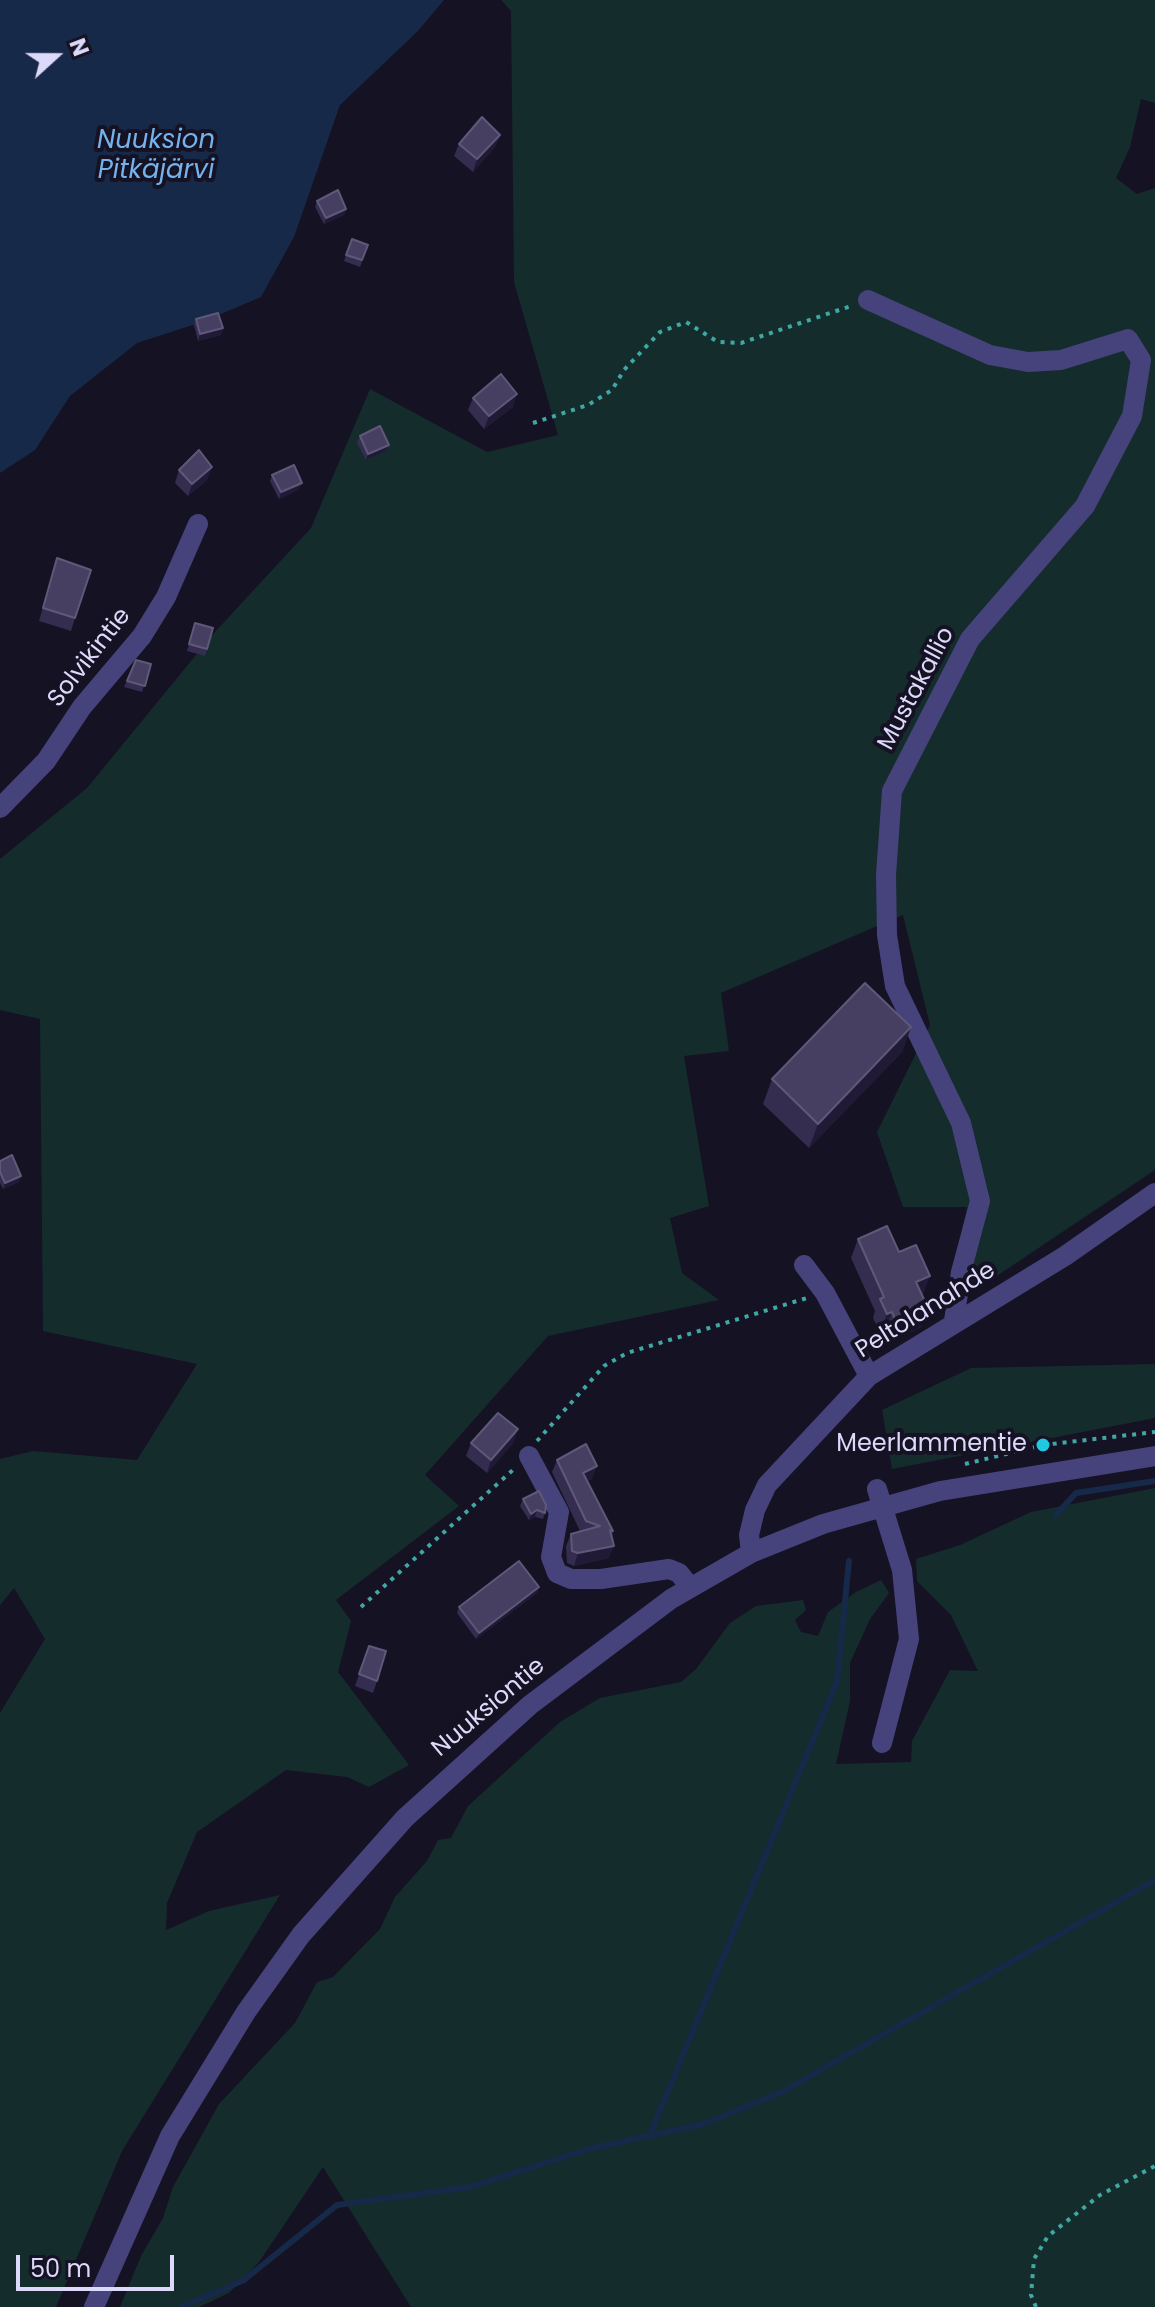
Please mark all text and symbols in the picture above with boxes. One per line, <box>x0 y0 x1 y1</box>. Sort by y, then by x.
north arrow <box>16 16 96 96</box>
text: N <box>61 34 96 60</box>
water label: Nuuksion Pitkäjärvi <box>97 125 215 186</box>
street label: Solvikintie <box>42 603 138 713</box>
street label: Mustakallio <box>873 623 961 755</box>
street label: Peltolanahde <box>851 1257 1001 1365</box>
place label: Meerlammentie <box>836 1431 1027 1459</box>
marker: Meerlammentie <box>1034 1436 1052 1454</box>
street label: Nuuksiontie <box>427 1652 551 1764</box>
scale bar <box>20 2239 178 2289</box>
text: 50 m <box>30 2252 91 2285</box>

